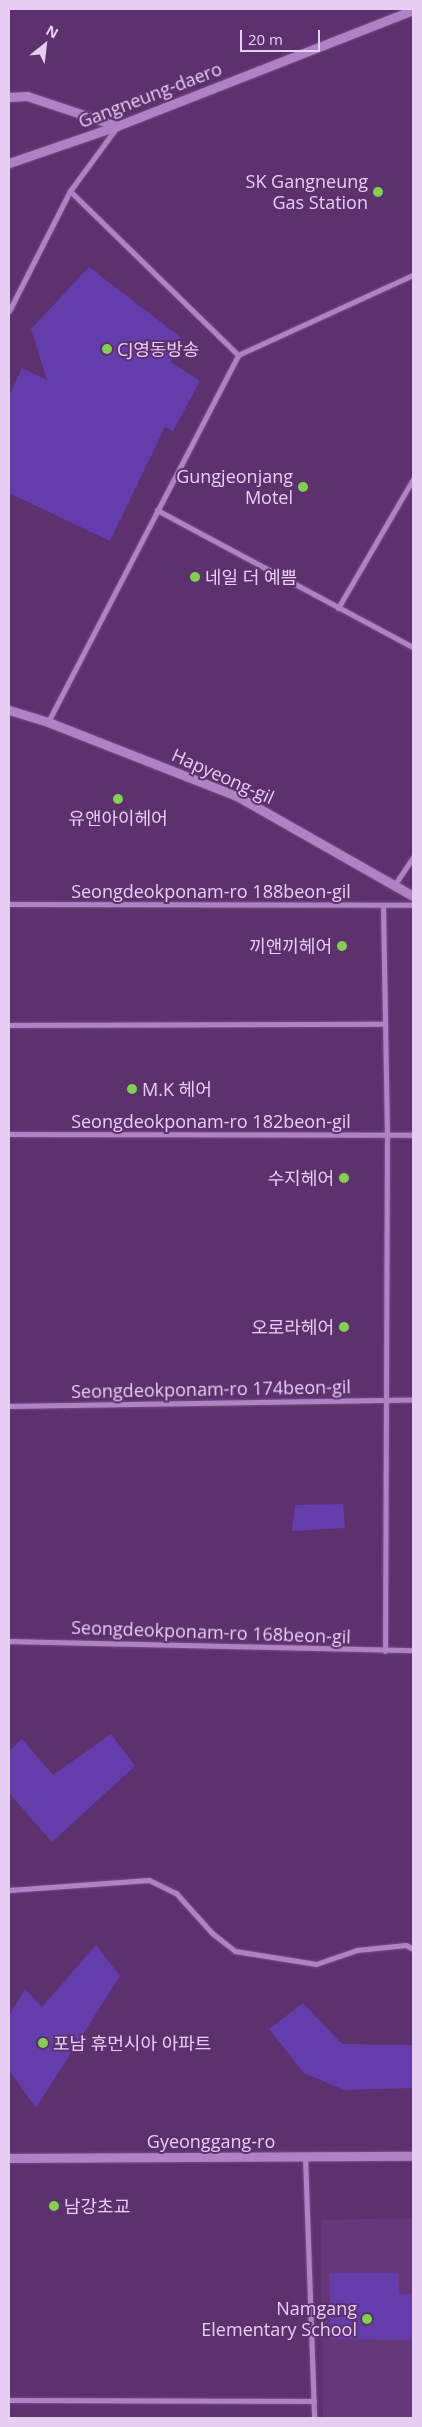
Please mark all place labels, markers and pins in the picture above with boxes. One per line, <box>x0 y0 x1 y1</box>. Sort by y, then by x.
place label: SK Gangneung Gas Station <box>246 171 368 213</box>
marker: SK Gangneung Gas Station <box>372 186 384 198</box>
place label: CJ영동방송 <box>117 338 199 360</box>
marker: CJ영동방송 <box>101 343 113 355</box>
place label: Gungjeonjang Motel <box>176 466 293 508</box>
marker: Gungjeonjang Motel <box>297 481 309 493</box>
place label: 네일 더 예쁨 <box>205 566 297 588</box>
marker: 네일 더 예쁨 <box>189 571 201 583</box>
marker: 유앤아이헤어 <box>112 793 124 805</box>
place label: 유앤아이헤어 <box>68 807 168 829</box>
place label: 끼앤끼헤어 <box>249 935 332 957</box>
marker: 끼앤끼헤어 <box>336 940 348 952</box>
place label: M.K 헤어 <box>142 1078 212 1100</box>
marker: M.K 헤어 <box>126 1083 138 1095</box>
place label: 수지헤어 <box>268 1167 334 1189</box>
marker: 수지헤어 <box>338 1172 350 1184</box>
place label: 오로라헤어 <box>251 1316 334 1338</box>
marker: 오로라헤어 <box>338 1321 350 1333</box>
place label: 포남 휴먼시아 아파트 <box>53 2032 211 2054</box>
marker: 포남 휴먼시아 아파트 <box>37 2037 49 2049</box>
place label: 남강초교 <box>64 2195 130 2217</box>
marker: 남강초교 <box>48 2200 60 2212</box>
place label: Namgang Elementary School <box>201 2298 357 2340</box>
marker: Namgang Elementary School <box>361 2313 373 2325</box>

